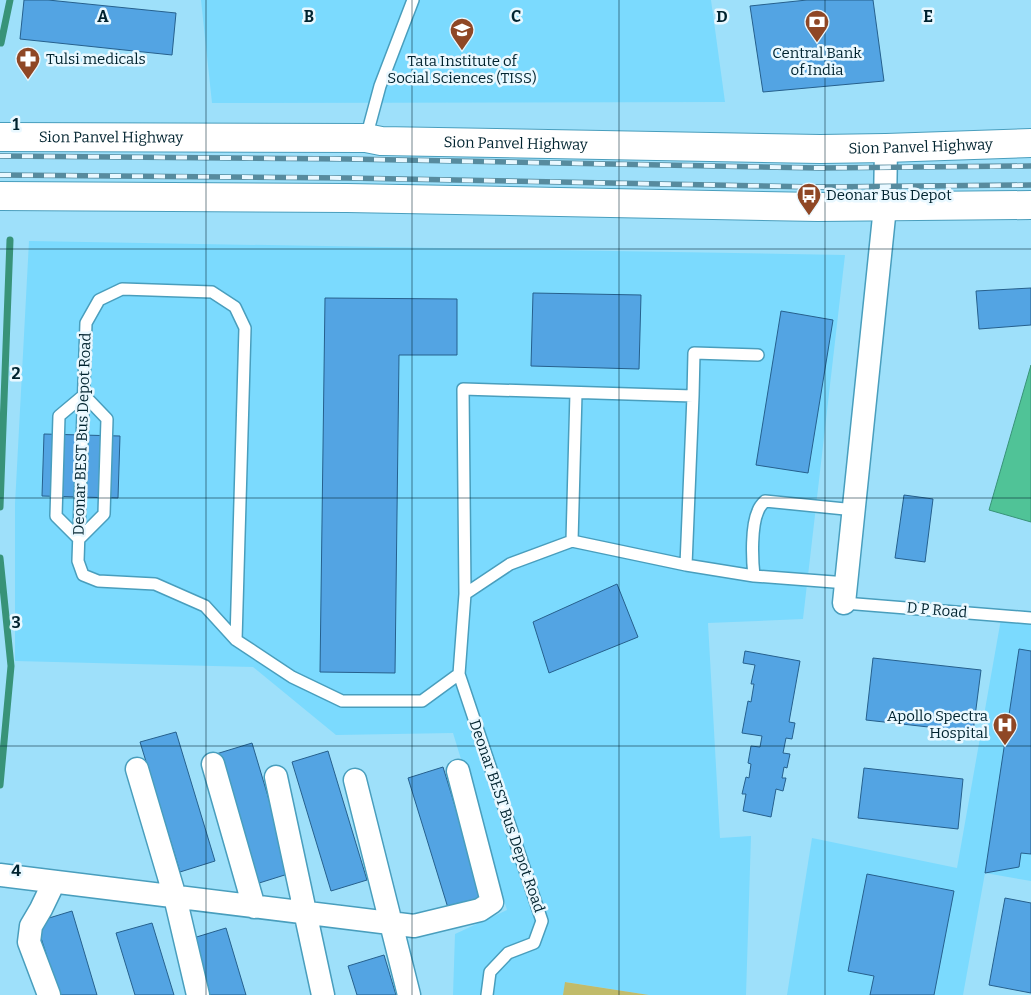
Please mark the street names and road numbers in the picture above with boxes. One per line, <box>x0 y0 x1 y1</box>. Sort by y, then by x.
street label: Sion Panvel Highway <box>39 128 183 147</box>
street label: Sion Panvel Highway <box>443 133 588 154</box>
street label: Sion Panvel Highway <box>848 135 993 158</box>
street label: Deonar BEST Bus Depot Road <box>69 332 95 536</box>
street label: D P Road <box>906 598 968 622</box>
street label: Deonar BEST Bus Depot Road <box>465 717 549 915</box>

